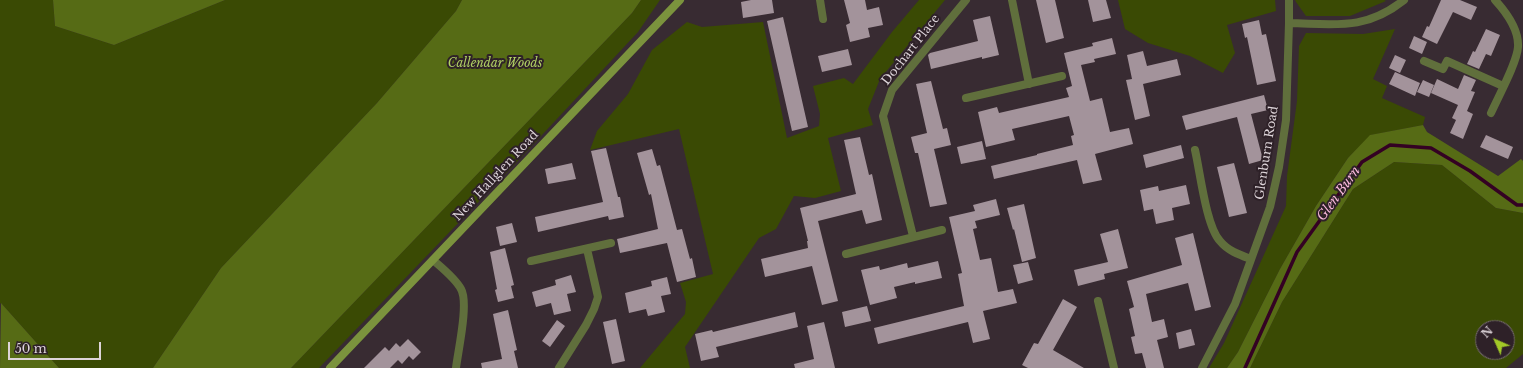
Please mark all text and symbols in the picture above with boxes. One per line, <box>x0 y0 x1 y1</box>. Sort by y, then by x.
street label: Dochart Place <box>879 12 943 88</box>
park label: Callendar Woods <box>448 57 542 71</box>
street label: Glenburn Road <box>1252 105 1282 201</box>
street label: New Hallglen Road <box>450 128 542 224</box>
water label: Glen Burn <box>1314 164 1364 224</box>
north arrow <box>1475 320 1515 360</box>
text: N <box>1479 324 1496 341</box>
scale bar <box>10 334 103 360</box>
text: 50 m <box>15 341 47 356</box>

